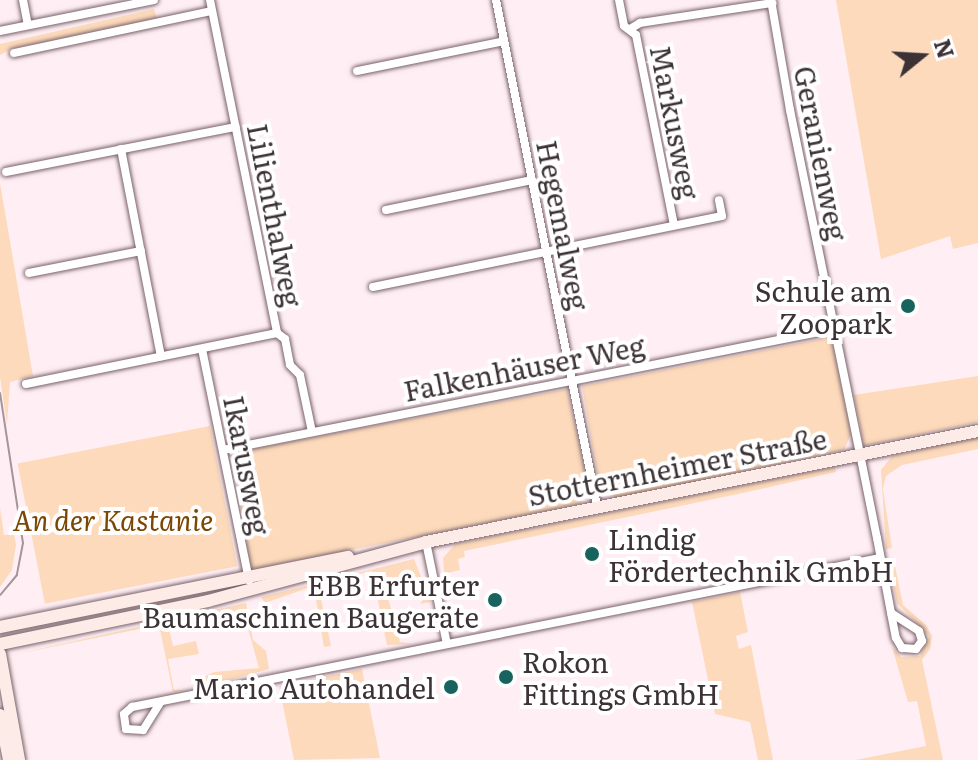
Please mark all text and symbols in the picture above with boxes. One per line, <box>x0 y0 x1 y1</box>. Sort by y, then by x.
north arrow <box>882 16 962 96</box>
text: N <box>927 35 964 62</box>
street label: Markusweg <box>645 42 707 202</box>
street label: Geranienweg <box>789 63 855 243</box>
street label: Lilienthalweg <box>242 121 310 309</box>
street label: Hegemalweg <box>531 137 597 313</box>
place label: Schule am Zoopark <box>755 273 892 339</box>
marker: Schule am Zoopark <box>899 297 917 315</box>
street label: Falkenhäuser Weg <box>401 327 647 407</box>
street label: Ikarusweg <box>218 393 278 537</box>
street label: Stotternheimer Straße <box>525 421 829 511</box>
park label: An der Kastanie <box>13 502 213 536</box>
place label: Lindig Fördertechnik GmbH <box>608 521 894 587</box>
marker: Lindig Fördertechnik GmbH <box>583 545 601 563</box>
place label: EBB Erfurter Baumaschinen Baugeräte <box>142 567 479 633</box>
marker: EBB Erfurter Baumaschinen Baugeräte <box>486 591 504 609</box>
place label: Rokon Fittings GmbH <box>522 644 719 710</box>
marker: Rokon Fittings GmbH <box>497 668 515 686</box>
place label: Mario Autohandel <box>192 670 435 704</box>
marker: Mario Autohandel <box>442 678 460 696</box>

